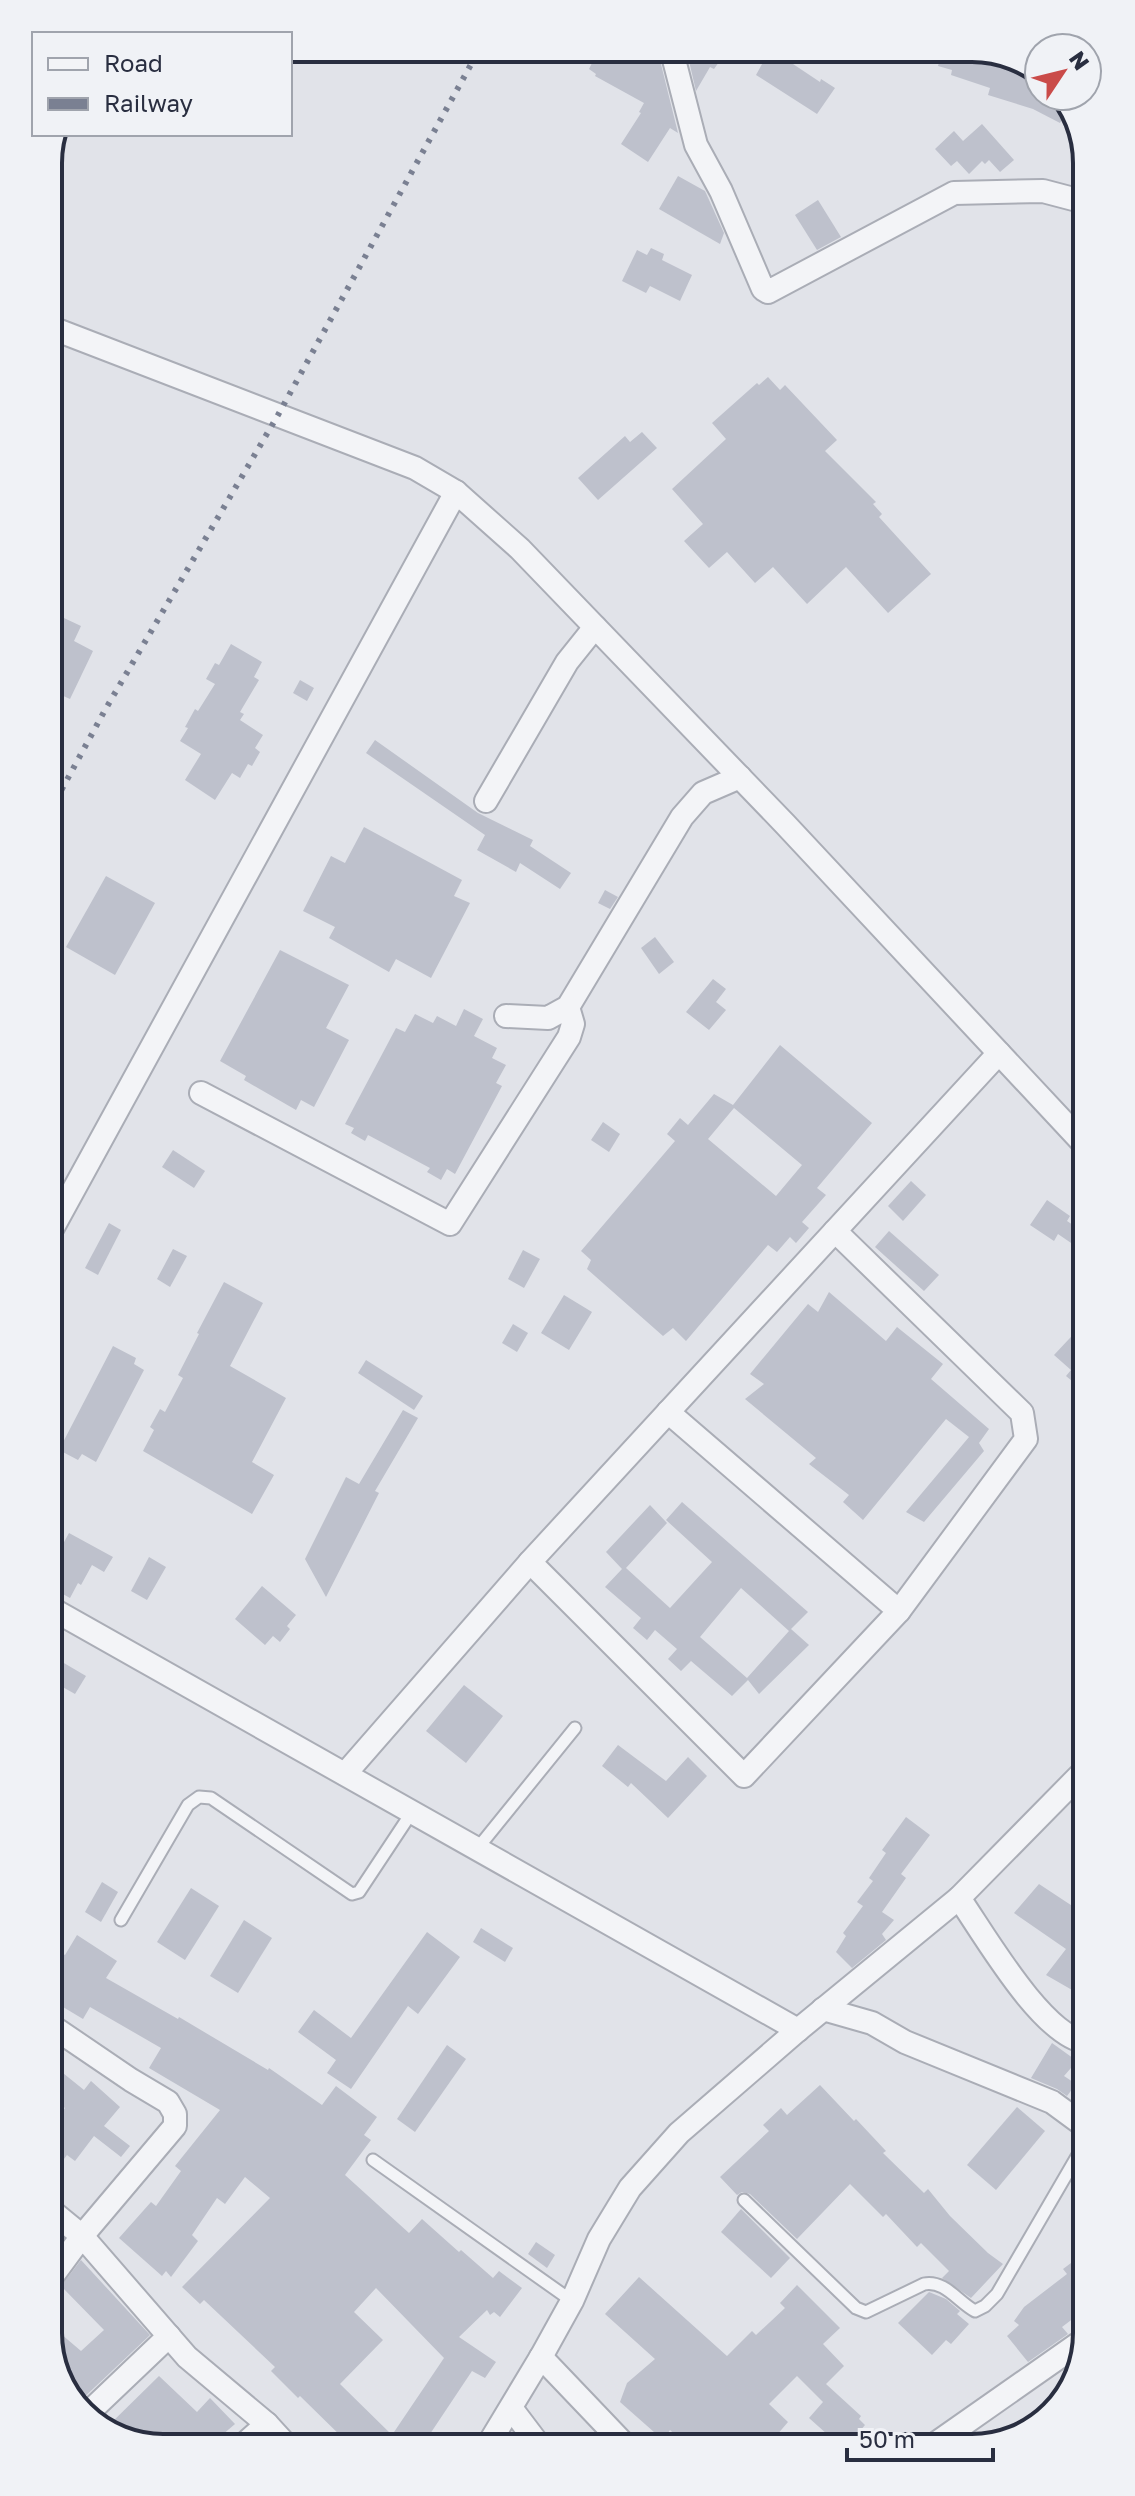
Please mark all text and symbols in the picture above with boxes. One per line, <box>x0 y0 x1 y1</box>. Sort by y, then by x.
legend <box>32 32 292 136</box>
north arrow <box>1023 32 1103 112</box>
text: N <box>1064 46 1096 75</box>
text: Road <box>104 48 163 77</box>
text: Railway <box>104 88 193 117</box>
scale bar <box>847 2412 993 2462</box>
text: 50 m <box>859 2424 915 2453</box>

